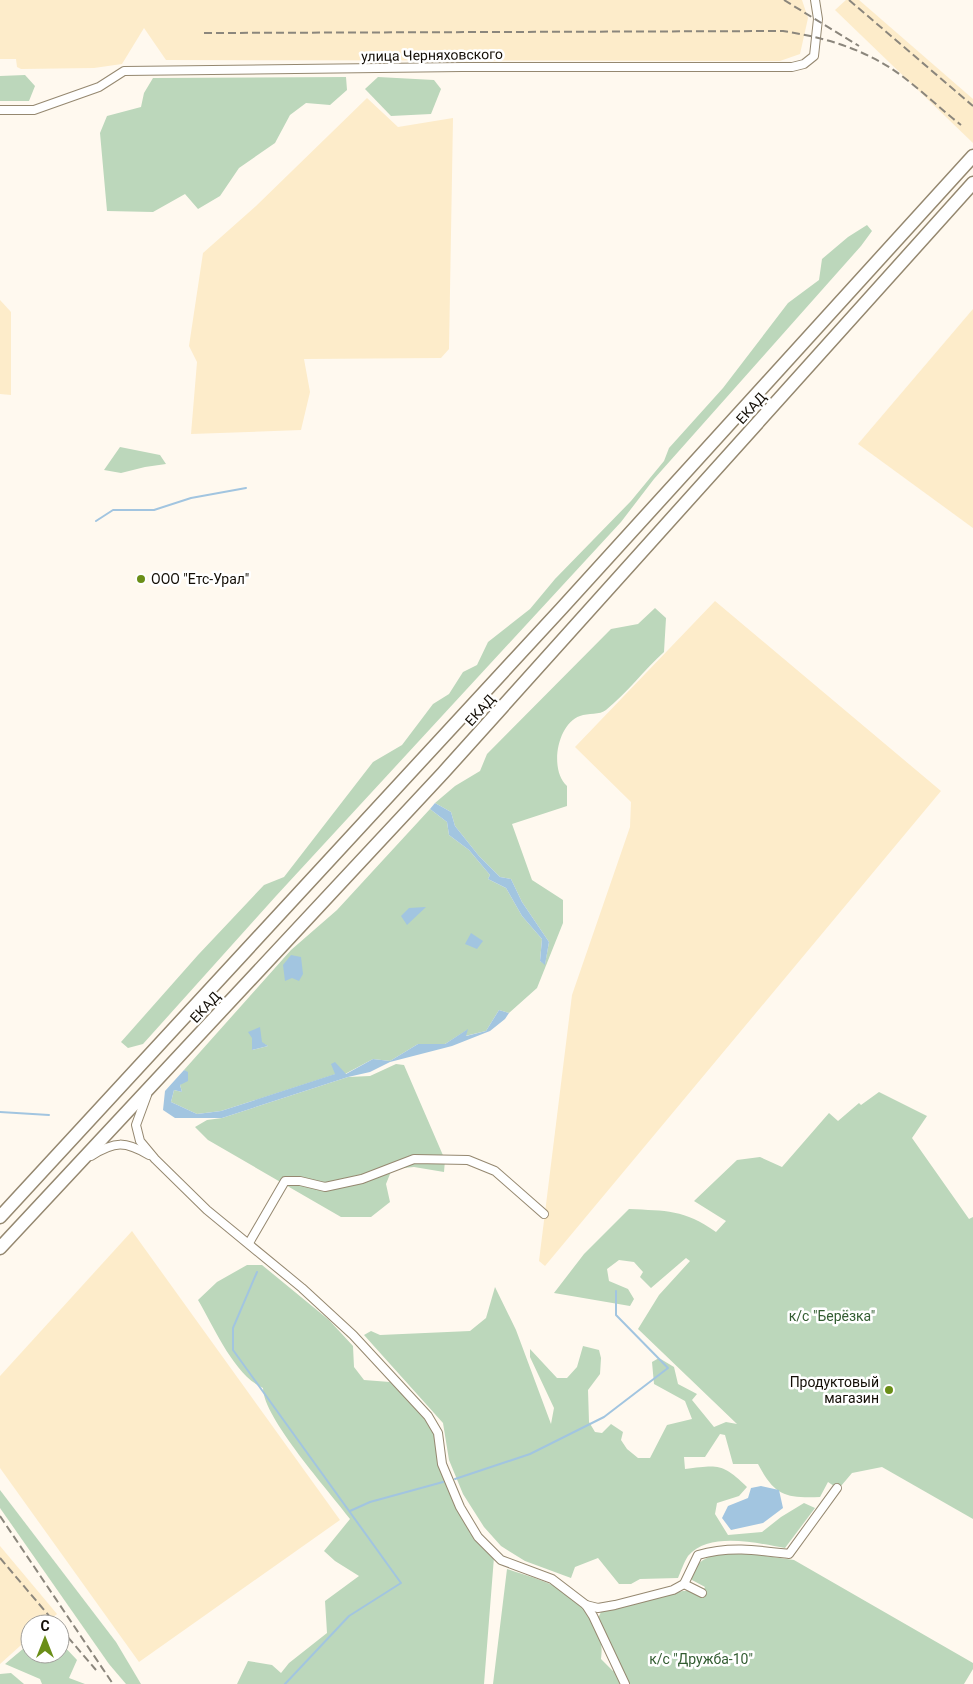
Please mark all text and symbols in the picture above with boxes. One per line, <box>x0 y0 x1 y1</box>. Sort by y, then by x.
street label: улица Черняховского <box>361 46 503 64</box>
street label: ЕКАД <box>733 389 770 427</box>
place label: ООО "Етс-Урал" <box>151 571 249 587</box>
marker: ООО "Етс-Урал" <box>135 573 147 585</box>
street label: ЕКАД <box>462 691 499 729</box>
street label: ЕКАД <box>187 988 224 1026</box>
park label: к/с "Берёзка" <box>789 1308 875 1324</box>
place label: Продуктовый магазин <box>790 1374 879 1406</box>
marker: Продуктовый магазин <box>883 1384 895 1396</box>
north arrow <box>20 1614 70 1664</box>
text: С <box>40 1618 50 1634</box>
park label: к/с "Дружба-10" <box>649 1651 753 1667</box>

